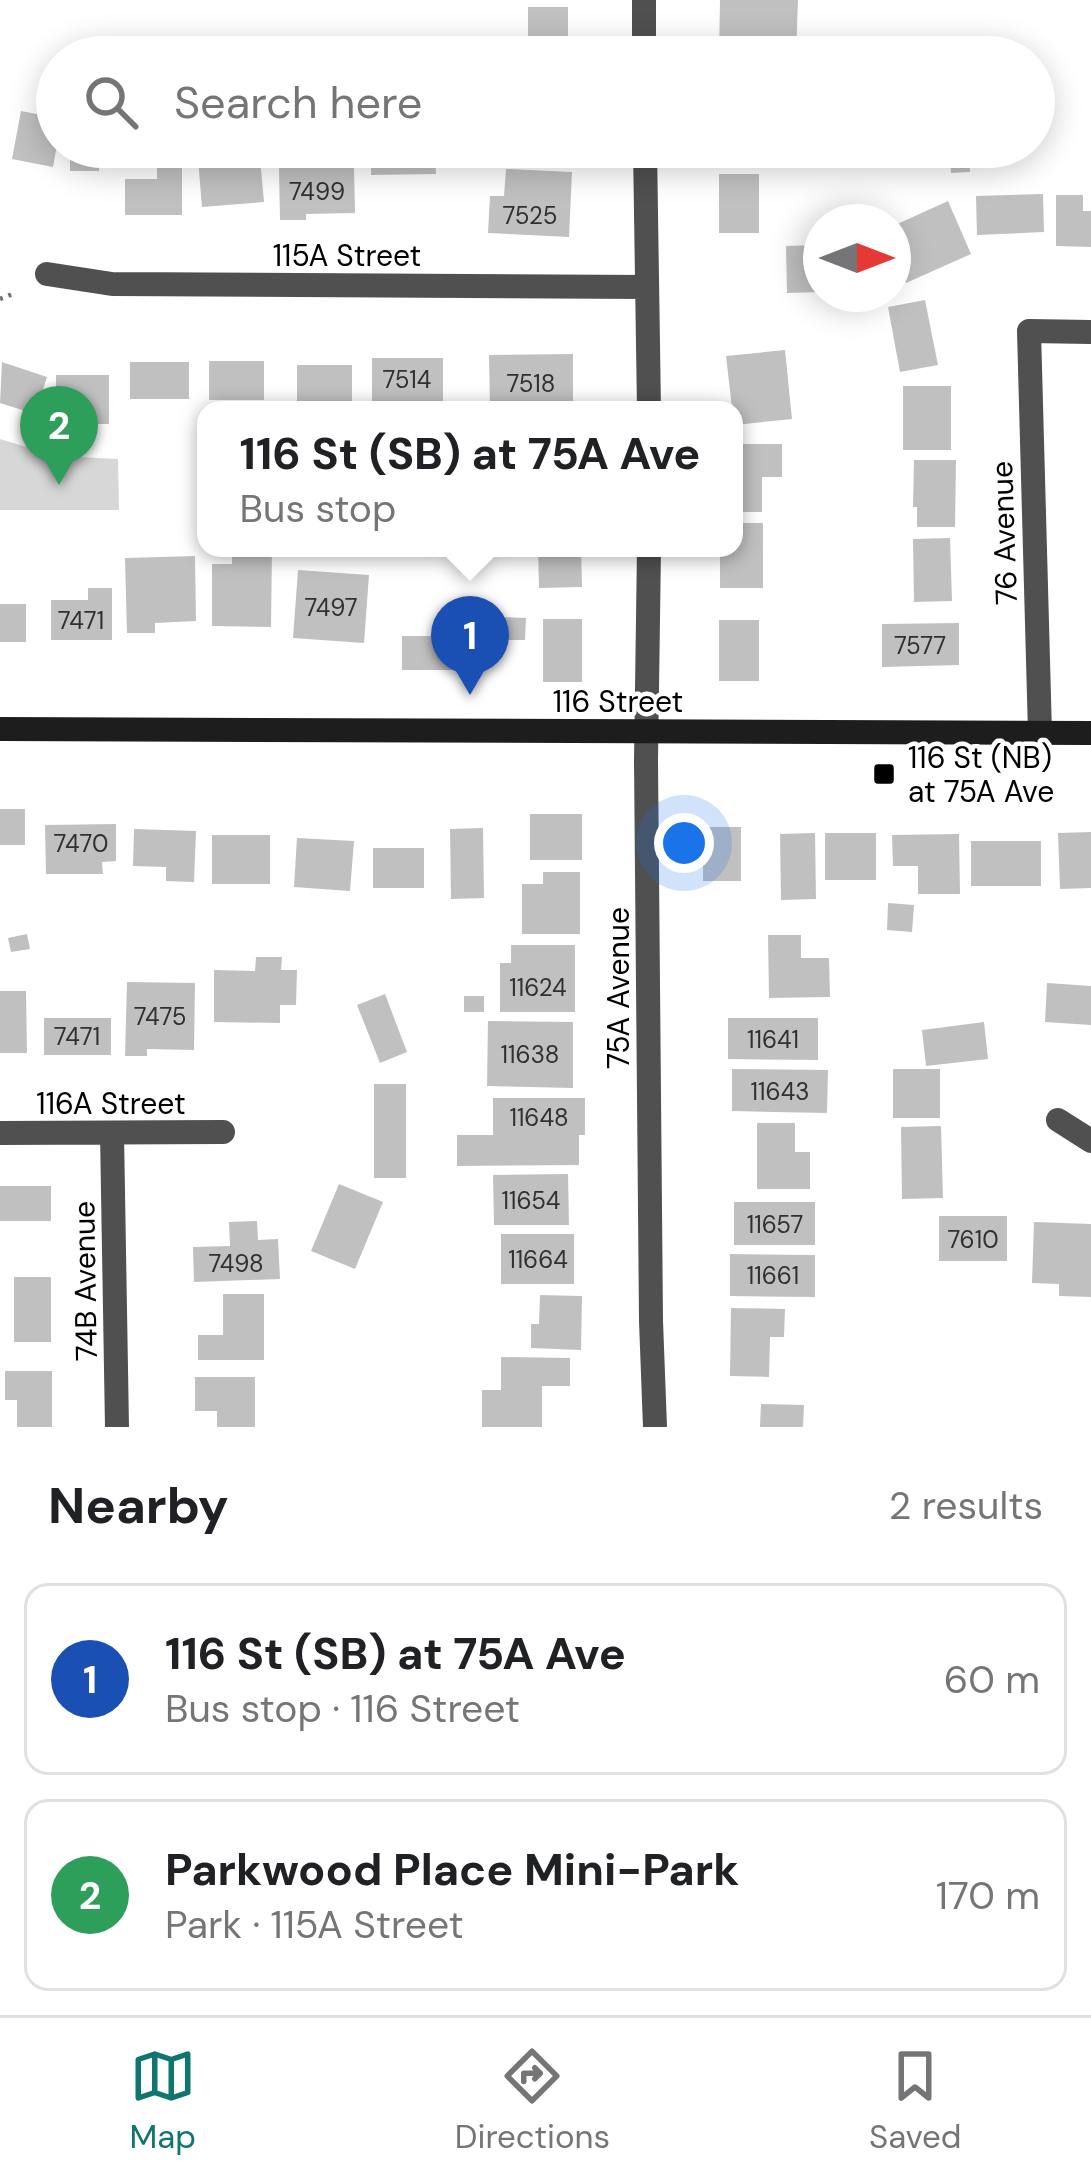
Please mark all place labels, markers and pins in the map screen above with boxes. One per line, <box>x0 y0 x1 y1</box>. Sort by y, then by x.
pin: 2 <box>20 386 98 485</box>
pin: 1 <box>431 596 509 695</box>
place label: 116 St (NB) at 75A Ave <box>908 738 1054 811</box>
marker: 116 St (NB) at 75A Ave <box>871 761 897 787</box>

